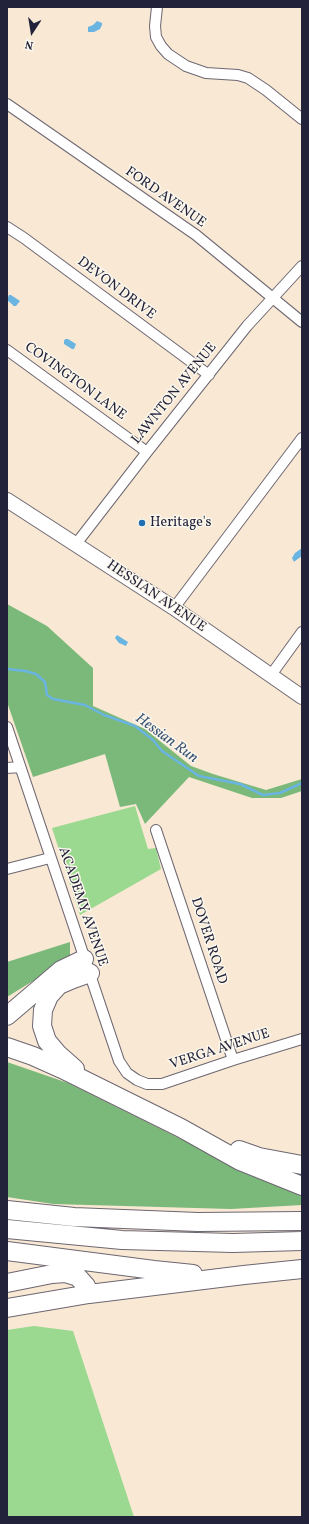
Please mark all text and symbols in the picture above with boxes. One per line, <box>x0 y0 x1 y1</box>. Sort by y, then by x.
north arrow <box>12 12 52 52</box>
text: N <box>24 36 35 52</box>
street label: FORD AVENUE <box>121 164 209 232</box>
street label: DEVON DRIVE <box>73 254 159 324</box>
street label: COVINGTON LANE <box>21 340 129 424</box>
street label: LAWNTON AVENUE <box>129 340 221 448</box>
place label: Heritage's <box>150 515 211 531</box>
marker: Heritage's <box>137 518 147 528</box>
street label: HESSIAN AVENUE <box>103 557 209 637</box>
water label: Hessian Run <box>131 710 201 768</box>
street label: ACADEMY AVENUE <box>54 845 110 969</box>
street label: DOVER ROAD <box>186 896 230 986</box>
street label: VERGA AVENUE <box>168 1026 272 1074</box>

